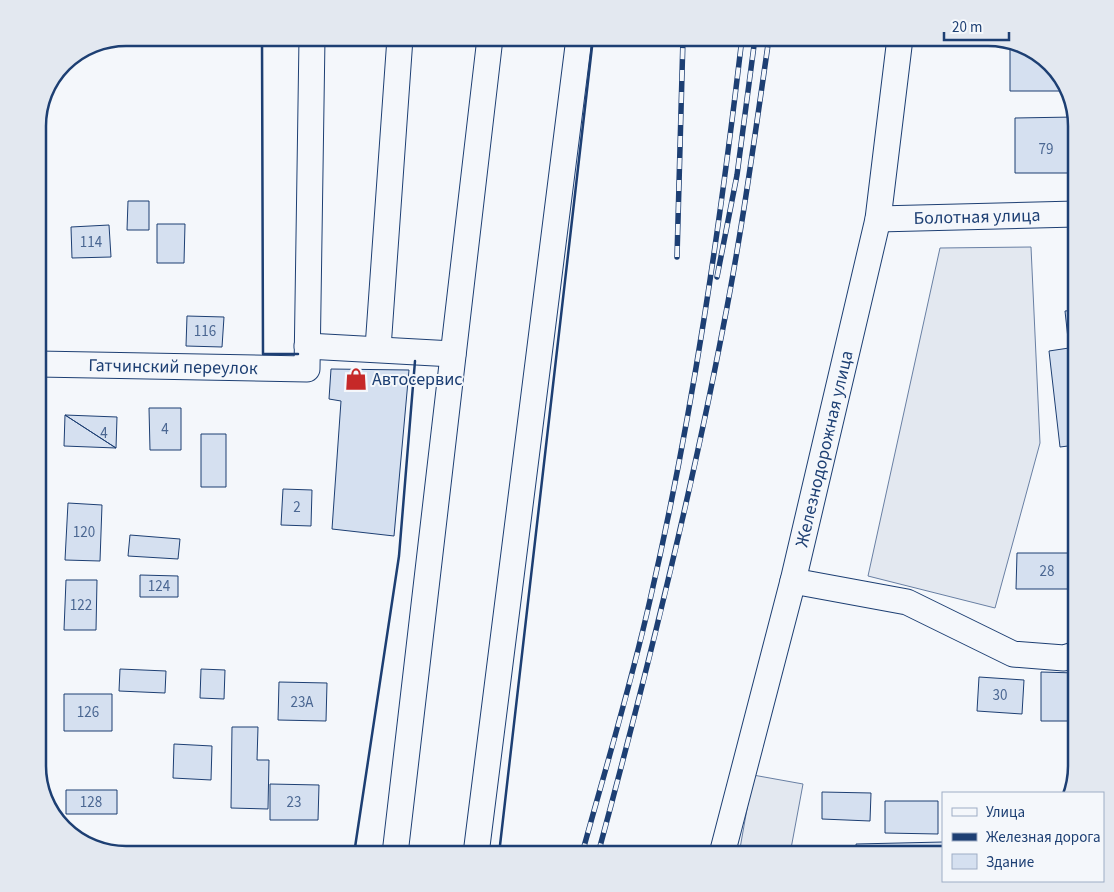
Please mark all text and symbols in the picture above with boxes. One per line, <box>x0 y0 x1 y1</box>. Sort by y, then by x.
scale bar <box>944 10 1009 42</box>
text: 20 m <box>952 17 982 38</box>
house number: 79 <box>1039 139 1053 160</box>
street label: Болотная улица <box>913 203 1041 231</box>
house number: 114 <box>80 232 103 253</box>
house number: 116 <box>194 321 216 342</box>
street label: Железнодорожная улица <box>789 348 860 550</box>
street label: Гатчинский переулок <box>88 353 258 381</box>
shop icon: Автосервис <box>343 366 369 392</box>
place label: Автосервис <box>372 367 463 392</box>
house number: 4 <box>161 419 169 440</box>
house number: 4 <box>100 423 108 444</box>
house number: 2 <box>293 497 301 518</box>
house number: 120 <box>73 522 95 543</box>
house number: 28 <box>1040 561 1054 582</box>
house number: 124 <box>148 576 171 597</box>
house number: 122 <box>70 595 92 616</box>
house number: 30 <box>993 685 1007 706</box>
house number: 23А <box>290 692 314 713</box>
house number: 126 <box>77 702 99 723</box>
house number: 128 <box>80 792 102 813</box>
house number: 23 <box>287 792 301 813</box>
legend <box>942 792 1104 882</box>
text: Улица <box>986 802 1025 823</box>
text: Железная дорога <box>986 827 1101 848</box>
text: Здание <box>986 852 1034 873</box>

